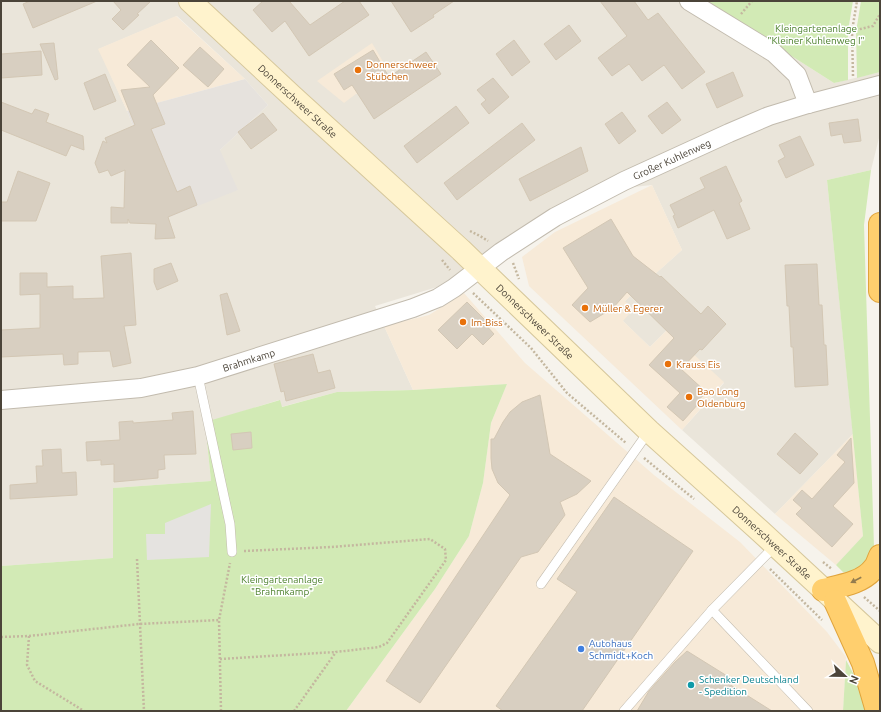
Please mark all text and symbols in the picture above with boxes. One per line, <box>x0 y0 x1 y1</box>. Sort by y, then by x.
park label: Kleingartenanlage "Kleiner Kuhlenweg I" <box>767 23 865 46</box>
place label: Donnerschweer Stübchen <box>366 59 437 82</box>
street label: Donnerschweer Straße <box>256 62 339 140</box>
marker: Donnerschweer Stübchen <box>353 65 363 75</box>
street label: Großer Kuhlenweg <box>631 137 713 182</box>
street label: Donnerschweer Straße <box>494 282 576 361</box>
marker: Müller & Egerer <box>580 303 590 313</box>
place label: Müller & Egerer <box>593 303 663 314</box>
marker: Im-Biss <box>458 317 468 327</box>
place label: Im-Biss <box>471 317 503 328</box>
street label: Brahmkamp <box>221 347 277 374</box>
marker: Krauss Eis <box>663 359 673 369</box>
place label: Krauss Eis <box>676 359 720 370</box>
place label: Bao Long Oldenburg <box>697 386 746 409</box>
marker: Bao Long Oldenburg <box>684 392 694 402</box>
street label: Donnerschweer Straße <box>730 504 813 582</box>
park label: Kleingartenanlage "Brahmkamp" <box>241 574 323 597</box>
one-way arrow <box>851 577 862 584</box>
place label: Autohaus Schmidt+Koch <box>589 638 653 661</box>
marker: Autohaus Schmidt+Koch <box>576 644 586 654</box>
north arrow <box>825 656 865 696</box>
place label: Schenker Deutschland - Spedition <box>699 674 799 697</box>
text: N <box>847 674 861 686</box>
marker: Schenker Deutschland - Spedition <box>686 680 696 690</box>

